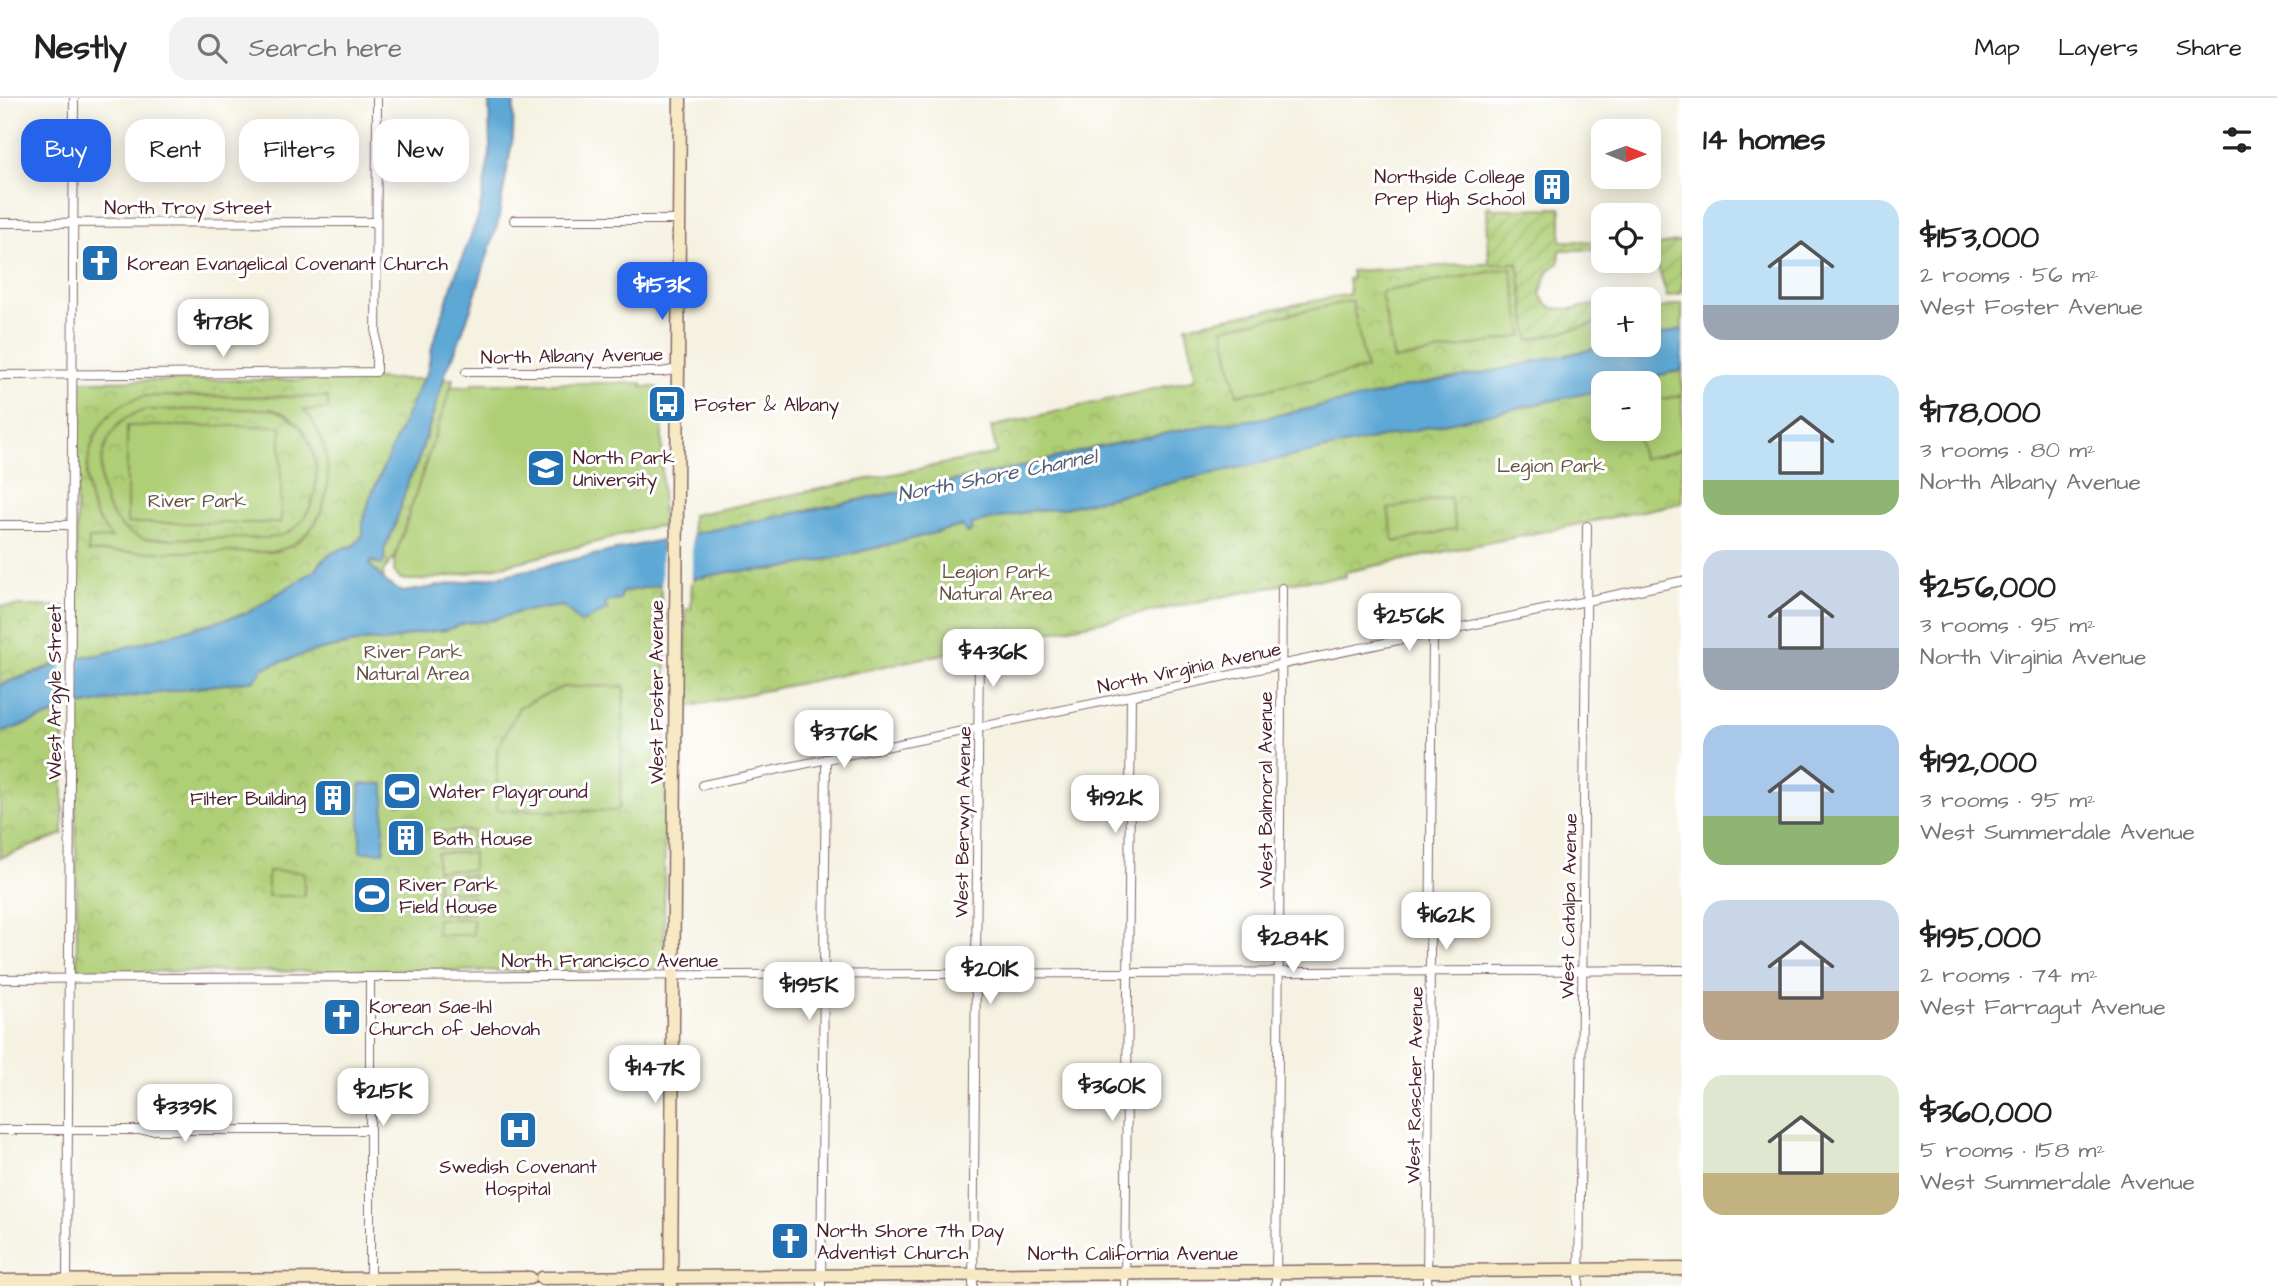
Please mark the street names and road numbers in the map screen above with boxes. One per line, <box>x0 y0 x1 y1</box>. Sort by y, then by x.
street label: North Troy Street <box>104 195 272 223</box>
street label: North Albany Avenue <box>481 341 664 373</box>
street label: West Foster Avenue <box>644 600 671 784</box>
street label: West Argyle Street <box>42 604 70 780</box>
street label: North Virginia Avenue <box>1095 636 1284 702</box>
street label: West Balmoral Avenue <box>1253 691 1280 889</box>
street label: West Berwyn Avenue <box>948 726 980 918</box>
street label: West Catalpa Avenue <box>1554 813 1585 999</box>
street label: North Francisco Avenue <box>501 948 719 975</box>
street label: West Rascher Avenue <box>1400 986 1431 1184</box>
street label: North California Avenue <box>1028 1241 1238 1268</box>

